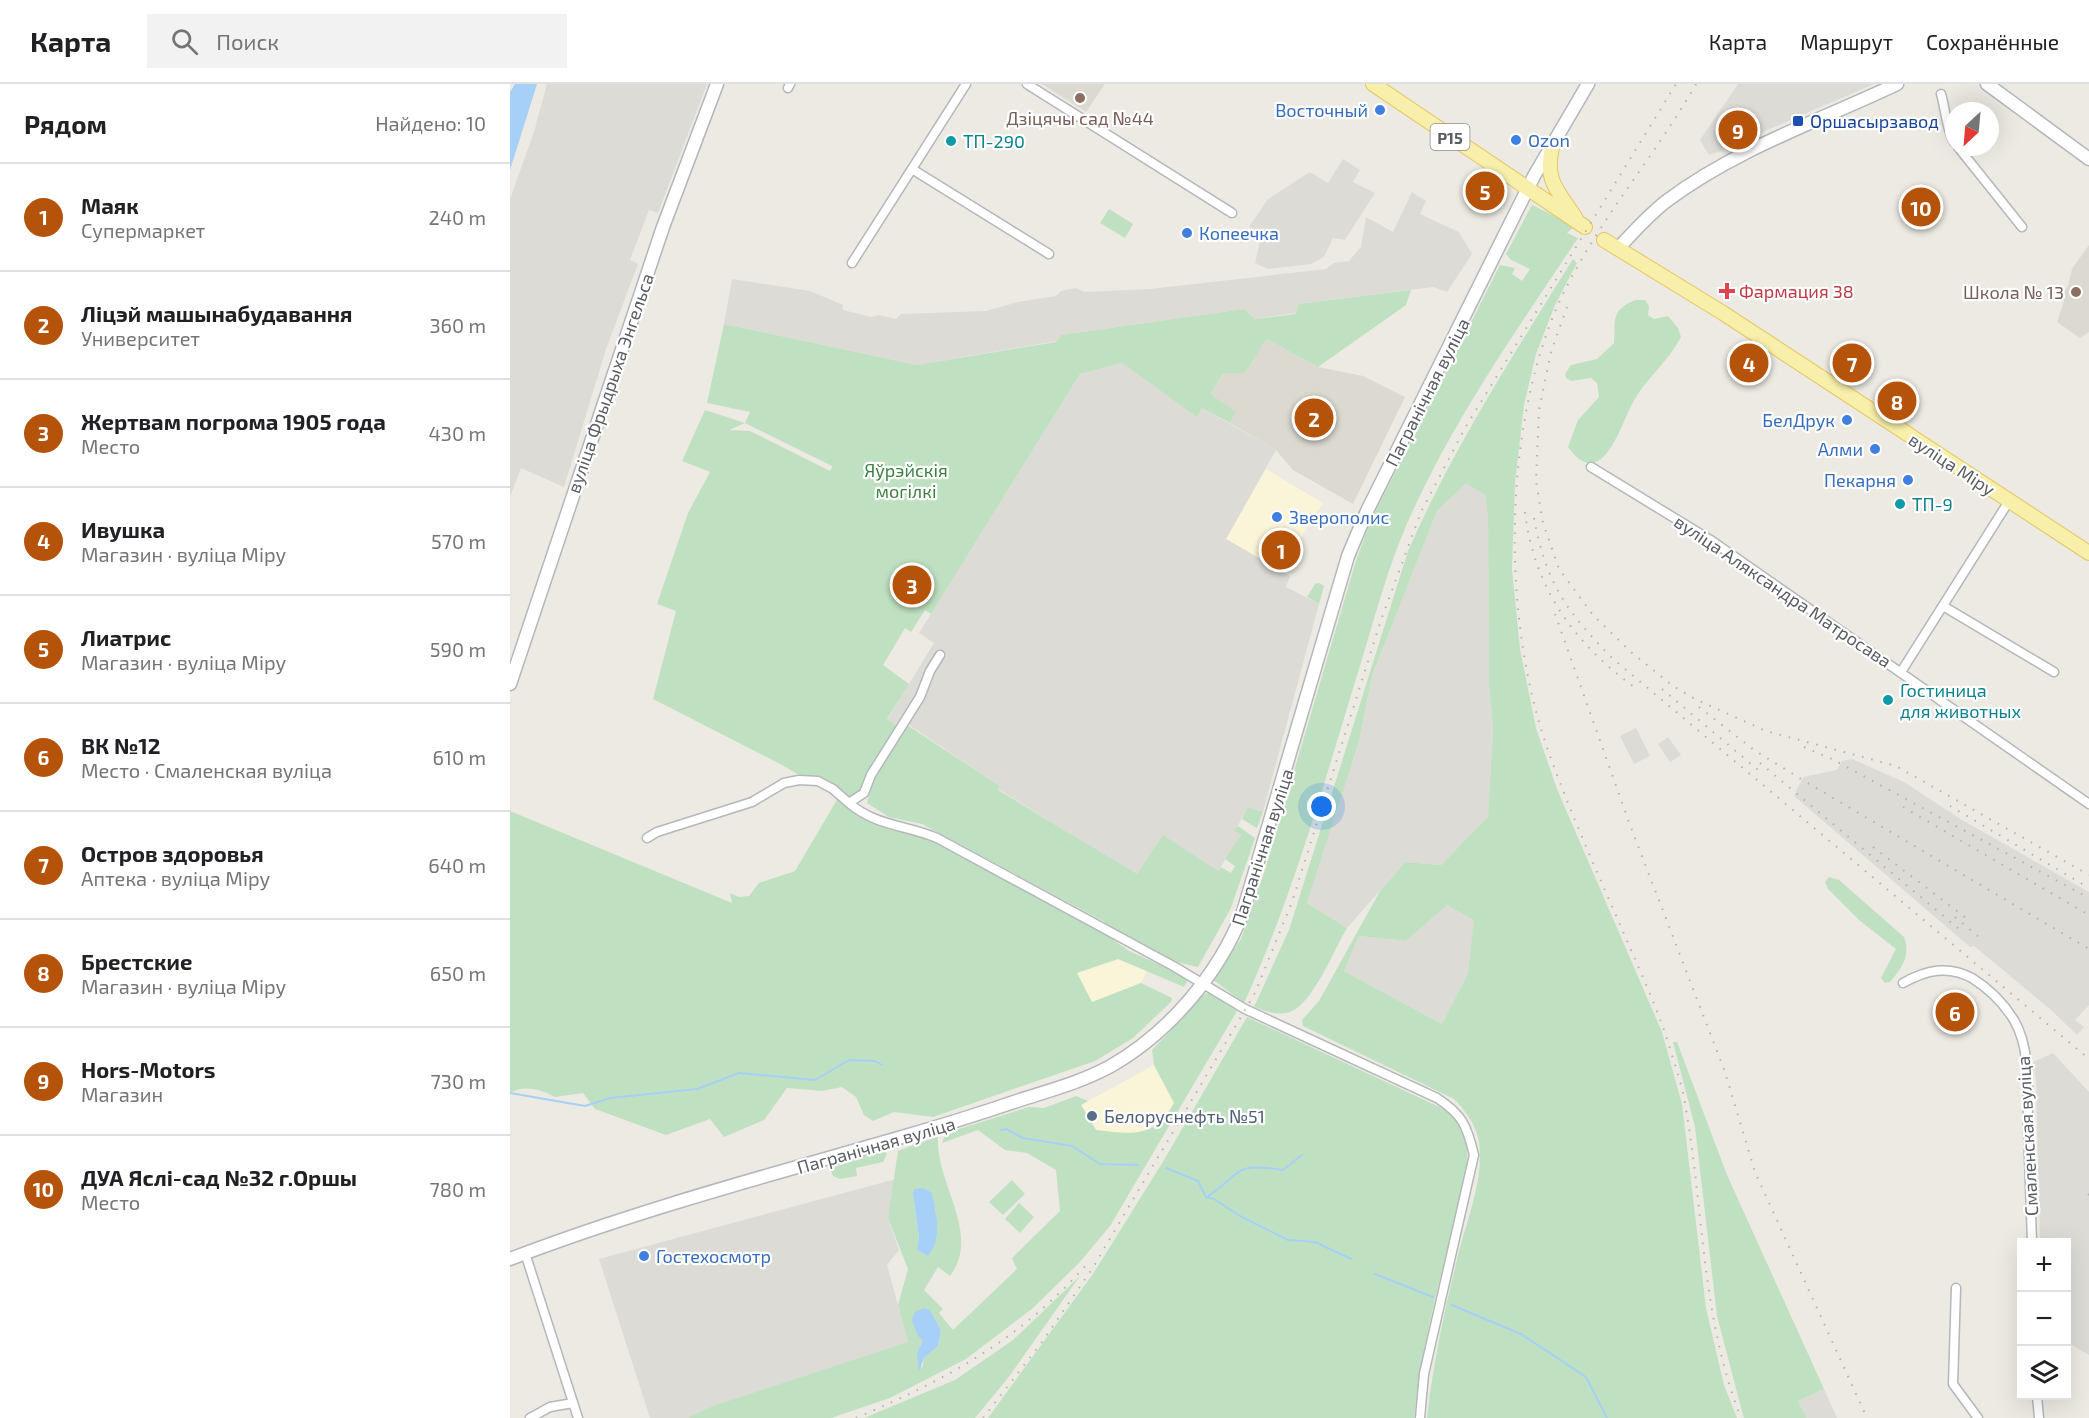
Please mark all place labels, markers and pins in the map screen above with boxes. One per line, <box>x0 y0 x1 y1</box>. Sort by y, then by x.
marker: Дзіцячы сад №44 <box>1073 91 1087 105</box>
place label: Восточный <box>1275 99 1368 121</box>
marker: Восточный <box>1373 103 1387 117</box>
place label: Дзіцячы сад №44 <box>1006 107 1154 129</box>
pin: 9 <box>1718 108 1758 152</box>
place label: Оршасырзавод <box>1810 110 1939 132</box>
marker: Оршасырзавод <box>1791 114 1805 128</box>
place label: Ozon <box>1528 129 1570 151</box>
place label: ТП-290 <box>963 130 1025 152</box>
marker: Ozon <box>1509 133 1523 147</box>
marker: ТП-290 <box>944 134 958 148</box>
pin: 5 <box>1466 168 1504 214</box>
pin: 10 <box>1902 184 1940 230</box>
place label: Копеечка <box>1199 222 1279 244</box>
marker: Копеечка <box>1180 226 1194 240</box>
place label: Фармация 38 <box>1739 280 1854 302</box>
place label: Школа № 13 <box>1963 281 2064 303</box>
marker: Фармация 38 <box>1720 284 1734 298</box>
marker: Школа № 13 <box>2069 285 2083 299</box>
pin: 4 <box>1730 340 1768 386</box>
pin: 7 <box>1832 340 1872 386</box>
pin: 8 <box>1878 378 1916 424</box>
pin: 2 <box>1294 396 1334 440</box>
place label: БелДрук <box>1762 409 1835 431</box>
marker: БелДрук <box>1840 413 1854 427</box>
place label: Алми <box>1818 438 1863 460</box>
marker: Алми <box>1868 442 1882 456</box>
place label: Пекарня <box>1824 469 1896 491</box>
marker: Пекарня <box>1901 473 1915 487</box>
place label: ТП-9 <box>1912 493 1953 515</box>
marker: ТП-9 <box>1893 497 1907 511</box>
place label: Зверополис <box>1289 506 1390 528</box>
marker: Зверополис <box>1270 510 1284 524</box>
pin: 1 <box>1262 528 1300 572</box>
pin: 3 <box>892 562 932 608</box>
place label: Гостиница для животных <box>1900 679 2022 722</box>
marker: Гостиница для животных <box>1881 693 1895 707</box>
pin: 6 <box>1936 990 1974 1034</box>
place label: Белоруснефть №51 <box>1104 1105 1265 1127</box>
marker: Белоруснефть №51 <box>1085 1109 1099 1123</box>
place label: Гостехосмотр <box>656 1245 771 1267</box>
marker: Гостехосмотр <box>637 1249 651 1263</box>

